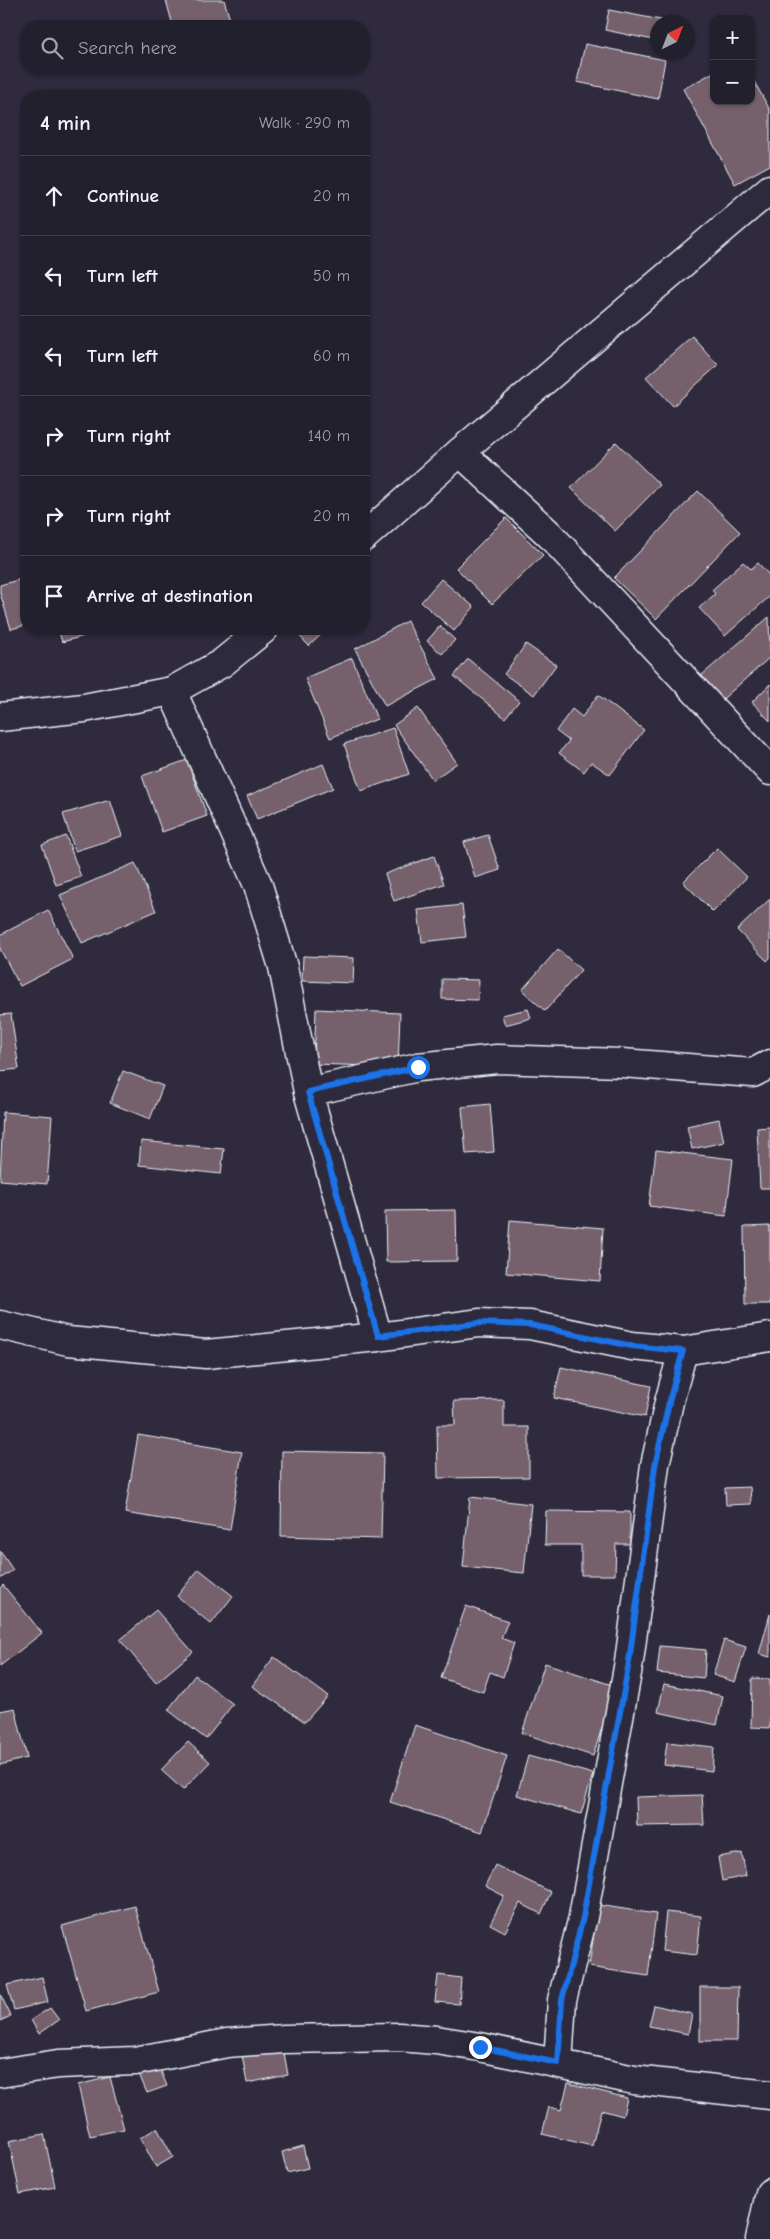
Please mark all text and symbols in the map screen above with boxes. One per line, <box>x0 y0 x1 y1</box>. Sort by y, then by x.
north arrow <box>650 15 695 60</box>
map controls <box>710 15 755 105</box>
button: + <box>710 15 755 60</box>
search box <box>20 20 370 75</box>
icon: search <box>38 34 66 62</box>
text: Search here <box>78 37 177 59</box>
button: − <box>710 60 755 105</box>
text: 4 min <box>40 111 91 135</box>
text: Walk · 290 m <box>259 114 350 132</box>
icon: ahead <box>40 182 68 210</box>
text: Continue <box>87 185 159 207</box>
text: 20 m <box>313 187 350 205</box>
icon: left <box>40 262 68 290</box>
text: Turn left <box>87 265 158 287</box>
text: 50 m <box>313 267 350 285</box>
icon: left <box>40 342 68 370</box>
text: Turn left <box>87 345 158 367</box>
text: 60 m <box>313 347 350 365</box>
icon: right <box>40 422 68 450</box>
text: Turn right <box>87 425 171 447</box>
text: 140 m <box>308 427 350 445</box>
icon: right <box>40 502 68 530</box>
text: Turn right <box>87 505 171 527</box>
text: 20 m <box>313 507 350 525</box>
icon: arrive <box>40 582 68 610</box>
text: Arrive at destination <box>87 585 253 607</box>
route start <box>407 1056 430 1079</box>
route end <box>469 2036 492 2059</box>

